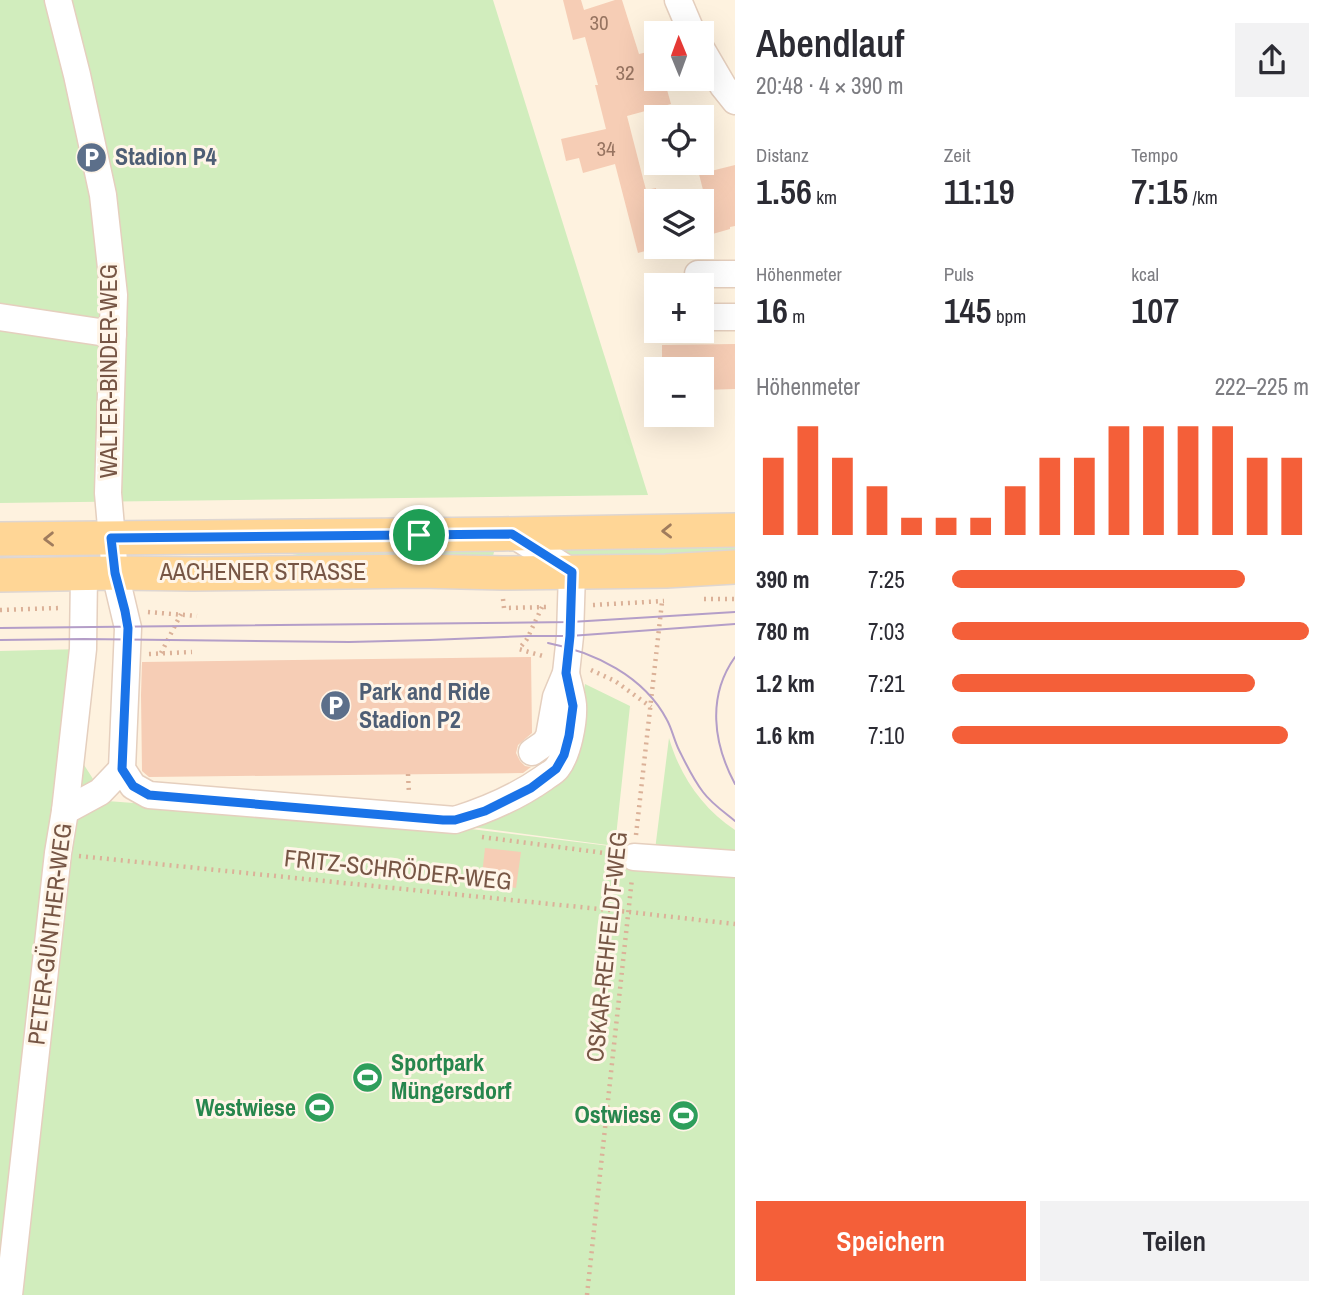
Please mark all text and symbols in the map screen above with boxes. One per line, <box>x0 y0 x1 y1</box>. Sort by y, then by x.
house number: 30 <box>589 8 609 37</box>
text: Abendlauf <box>756 18 904 69</box>
north arrow <box>644 21 714 91</box>
map controls <box>644 21 714 427</box>
button: share <box>1235 23 1309 97</box>
house number: 32 <box>615 58 635 87</box>
text: 20:48 · 4 × 390 m <box>756 70 903 101</box>
button: locate <box>644 105 714 175</box>
house number: 34 <box>596 134 616 163</box>
parking icon: Stadion P4 <box>75 140 109 174</box>
place label: Stadion P4 <box>115 140 217 172</box>
text: Distanz <box>756 142 809 168</box>
text: Zeit <box>944 142 971 168</box>
text: Tempo <box>1131 142 1178 168</box>
text: 1.56 <box>756 168 812 215</box>
text: 11:19 <box>944 168 1015 215</box>
text: 7:15 <box>1131 168 1188 215</box>
text: km <box>812 184 837 210</box>
text: /km <box>1188 184 1218 210</box>
button: layers <box>644 189 714 259</box>
text: Höhenmeter <box>756 261 842 287</box>
text: Puls <box>944 261 974 287</box>
text: kcal <box>1131 261 1159 287</box>
street label: WALTER-BINDER-WEG <box>92 264 124 478</box>
button: + <box>644 273 714 343</box>
text: 16 <box>756 287 788 334</box>
text: 145 <box>944 287 992 334</box>
text: 107 <box>1131 287 1179 334</box>
text: m <box>788 303 805 329</box>
text: bpm <box>992 303 1026 329</box>
button: − <box>644 357 714 427</box>
text: Höhenmeter <box>756 371 860 402</box>
text: 222–225 m <box>1215 371 1309 402</box>
pin <box>389 505 449 565</box>
icon: arrive <box>400 516 438 554</box>
one-way arrow <box>661 524 672 539</box>
one-way arrow <box>43 531 53 547</box>
street label: AACHENER STRASSE <box>159 555 366 587</box>
text: 390 m <box>756 564 809 595</box>
text: 7:25 <box>868 564 905 595</box>
text: 780 m <box>756 616 809 647</box>
text: 7:03 <box>868 616 905 647</box>
text: 1.2 km <box>756 668 815 699</box>
text: 7:21 <box>868 668 905 699</box>
place label: Park and Ride Stadion P2 <box>359 675 490 735</box>
parking icon: Park and Ride Stadion P2 <box>319 689 353 723</box>
text: 1.6 km <box>756 720 815 751</box>
text: 7:10 <box>868 720 905 751</box>
street label: PETER-GÜNTHER-WEG <box>20 821 78 1047</box>
street label: OSKAR-REHFELDT-WEG <box>578 830 634 1064</box>
street label: FRITZ-SCHRÖDER-WEG <box>283 841 513 897</box>
place label: Sportpark Müngersdorf <box>391 1046 512 1106</box>
sports icon: Sportpark Müngersdorf <box>351 1060 385 1094</box>
place label: Westwiese <box>196 1091 296 1123</box>
sports icon: Westwiese <box>302 1091 336 1125</box>
place label: Ostwiese <box>575 1098 661 1130</box>
sports icon: Ostwiese <box>667 1098 701 1132</box>
button: Speichern <box>756 1201 1026 1281</box>
button: Teilen <box>1040 1201 1309 1281</box>

